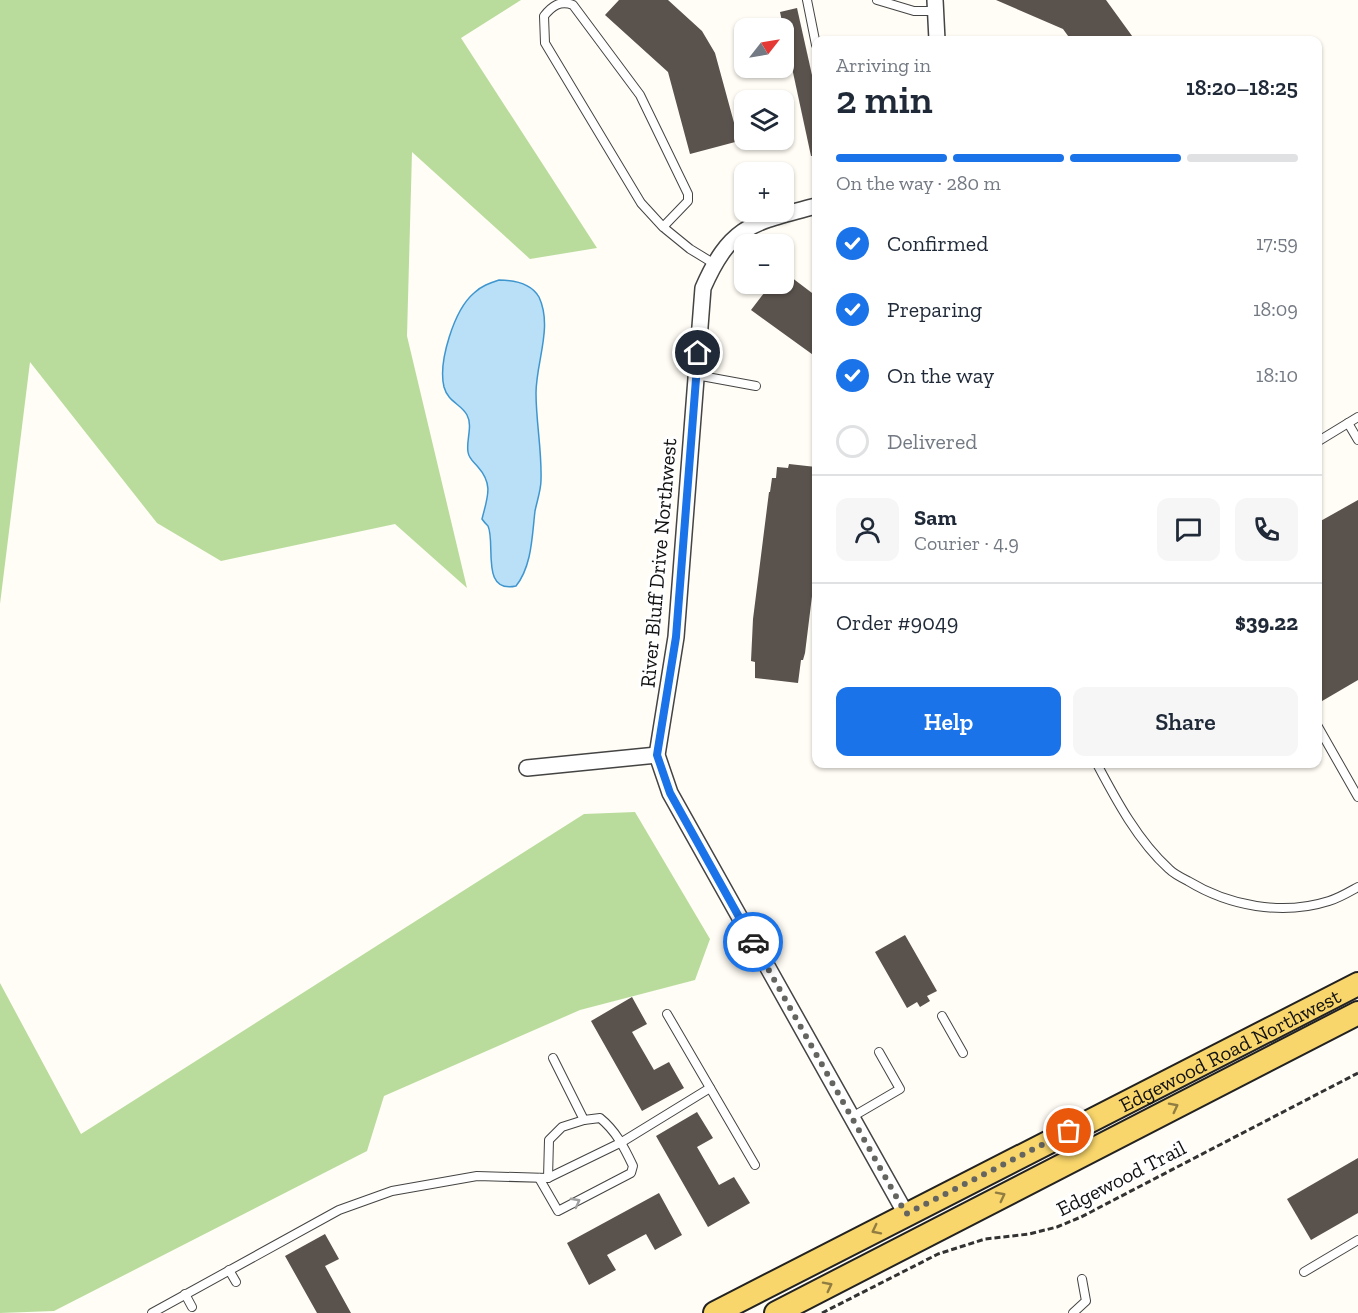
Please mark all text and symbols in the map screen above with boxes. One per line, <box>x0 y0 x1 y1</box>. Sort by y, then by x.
north arrow <box>734 18 794 78</box>
map controls <box>734 18 794 294</box>
text: Arriving in <box>836 53 931 77</box>
text: 18:20–18:25 <box>1186 74 1298 101</box>
text: 2 min <box>836 76 933 123</box>
button: layers <box>734 90 794 150</box>
button: + <box>734 162 794 222</box>
text: On the way · 280 m <box>836 171 1001 195</box>
icon: check <box>836 227 869 260</box>
text: Confirmed <box>887 230 988 257</box>
text: 17:59 <box>1256 231 1298 255</box>
button: − <box>734 234 794 294</box>
icon: check <box>836 293 869 326</box>
text: Preparing <box>887 296 982 323</box>
text: 18:09 <box>1253 297 1298 321</box>
pin <box>672 327 723 378</box>
icon: home <box>681 336 714 369</box>
icon: check <box>836 359 869 392</box>
text: On the way <box>887 362 994 389</box>
text: 18:10 <box>1256 363 1298 387</box>
text: Delivered <box>887 428 977 455</box>
street label: River Bluff Drive Northwest <box>635 437 681 689</box>
button: person <box>836 498 899 561</box>
button: chat <box>1157 498 1220 561</box>
button: phone <box>1235 498 1298 561</box>
text: Sam <box>914 504 957 531</box>
text: Courier · 4.9 <box>914 531 1019 555</box>
text: Order #9049 <box>836 609 958 636</box>
text: $39.22 <box>1235 609 1298 636</box>
button: Help <box>836 687 1061 756</box>
button: Share <box>1073 687 1298 756</box>
courier <box>723 912 783 972</box>
icon: car <box>737 926 770 959</box>
street label: Edgewood Road Northwest <box>1115 983 1345 1117</box>
one-way arrow <box>1168 1103 1178 1114</box>
pin <box>1043 1105 1094 1156</box>
icon: bag <box>1052 1114 1085 1147</box>
street label: Edgewood Trail <box>1052 1135 1190 1221</box>
one-way arrow <box>994 1192 1005 1203</box>
one-way arrow <box>569 1198 580 1209</box>
one-way arrow <box>871 1223 882 1234</box>
one-way arrow <box>821 1282 832 1293</box>

